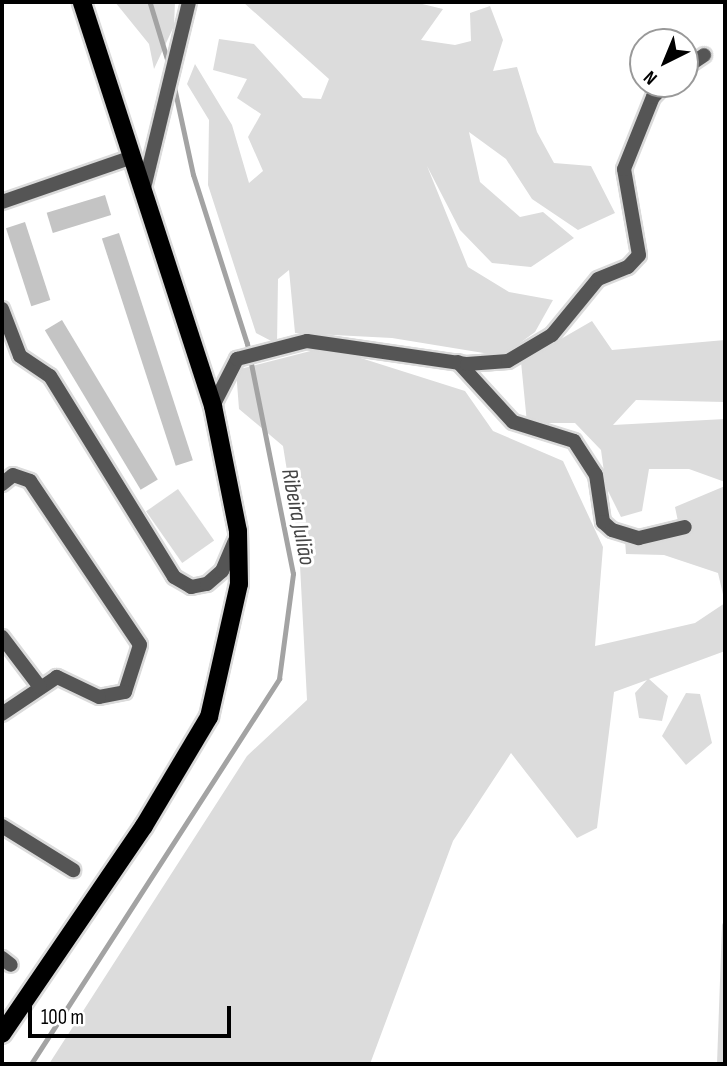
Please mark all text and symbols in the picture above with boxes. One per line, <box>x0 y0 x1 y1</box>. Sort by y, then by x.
north arrow <box>629 28 699 98</box>
text: N <box>639 65 662 89</box>
water label: Ribeira Julião <box>275 466 321 568</box>
scale bar <box>32 992 234 1036</box>
text: 100 m <box>41 1005 84 1030</box>

